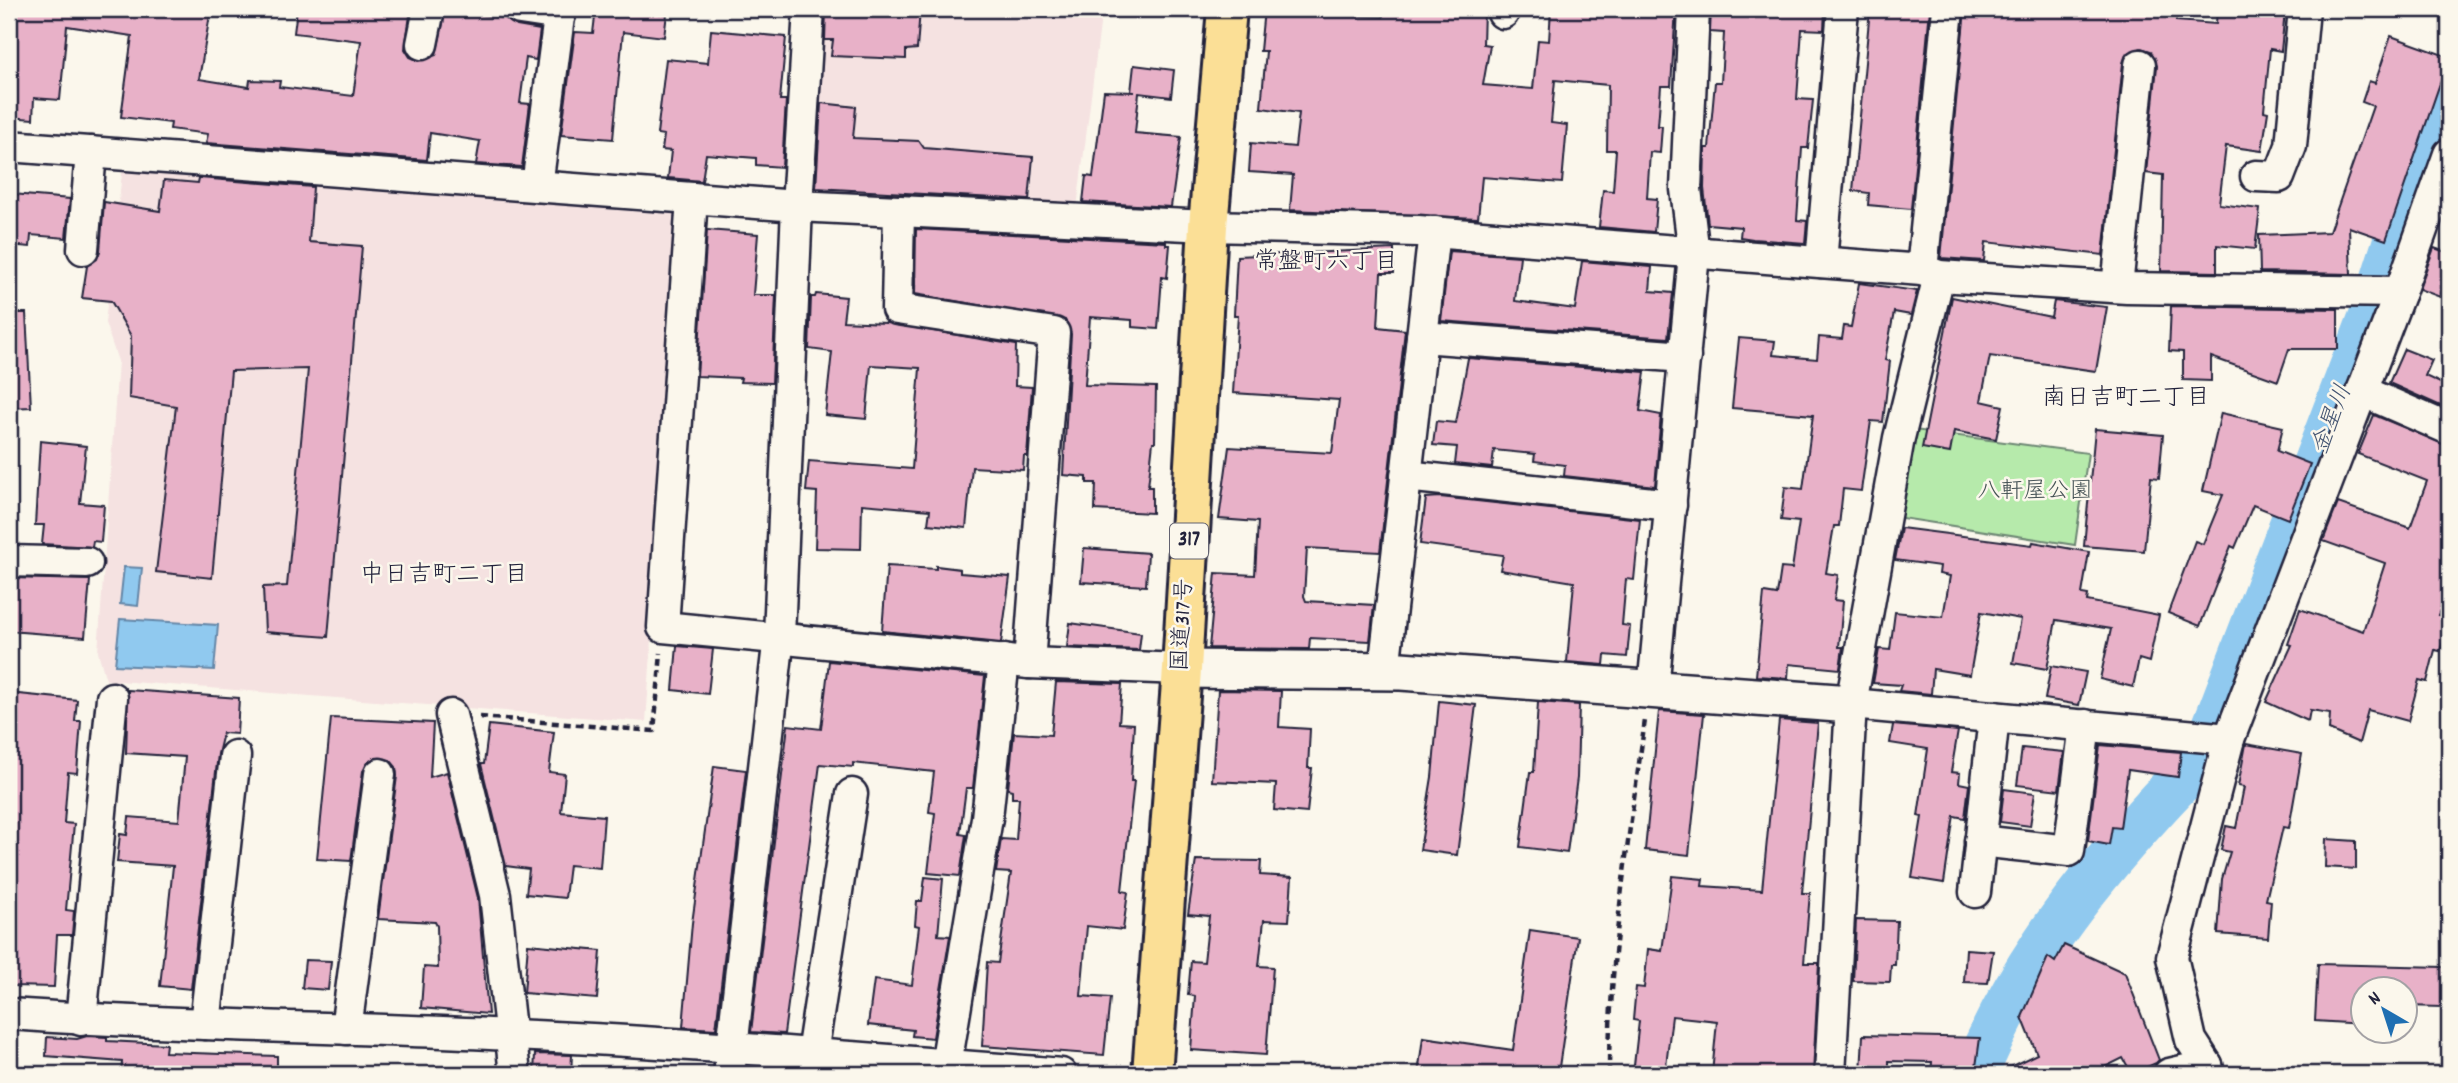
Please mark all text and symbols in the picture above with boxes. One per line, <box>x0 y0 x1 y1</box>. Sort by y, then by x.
district label: 常盤町六丁目 <box>1254 246 1398 280</box>
water label: 金星川 <box>2304 380 2362 460</box>
district label: 南日吉町二丁目 <box>2042 382 2210 416</box>
park label: 八軒屋公園 <box>1978 476 2093 509</box>
road number: 317 <box>1170 524 1208 558</box>
district label: 中日吉町二丁目 <box>360 559 528 593</box>
street label: 国道317号 <box>1165 578 1203 672</box>
north arrow <box>2350 974 2420 1044</box>
text: N <box>2363 986 2388 1013</box>

